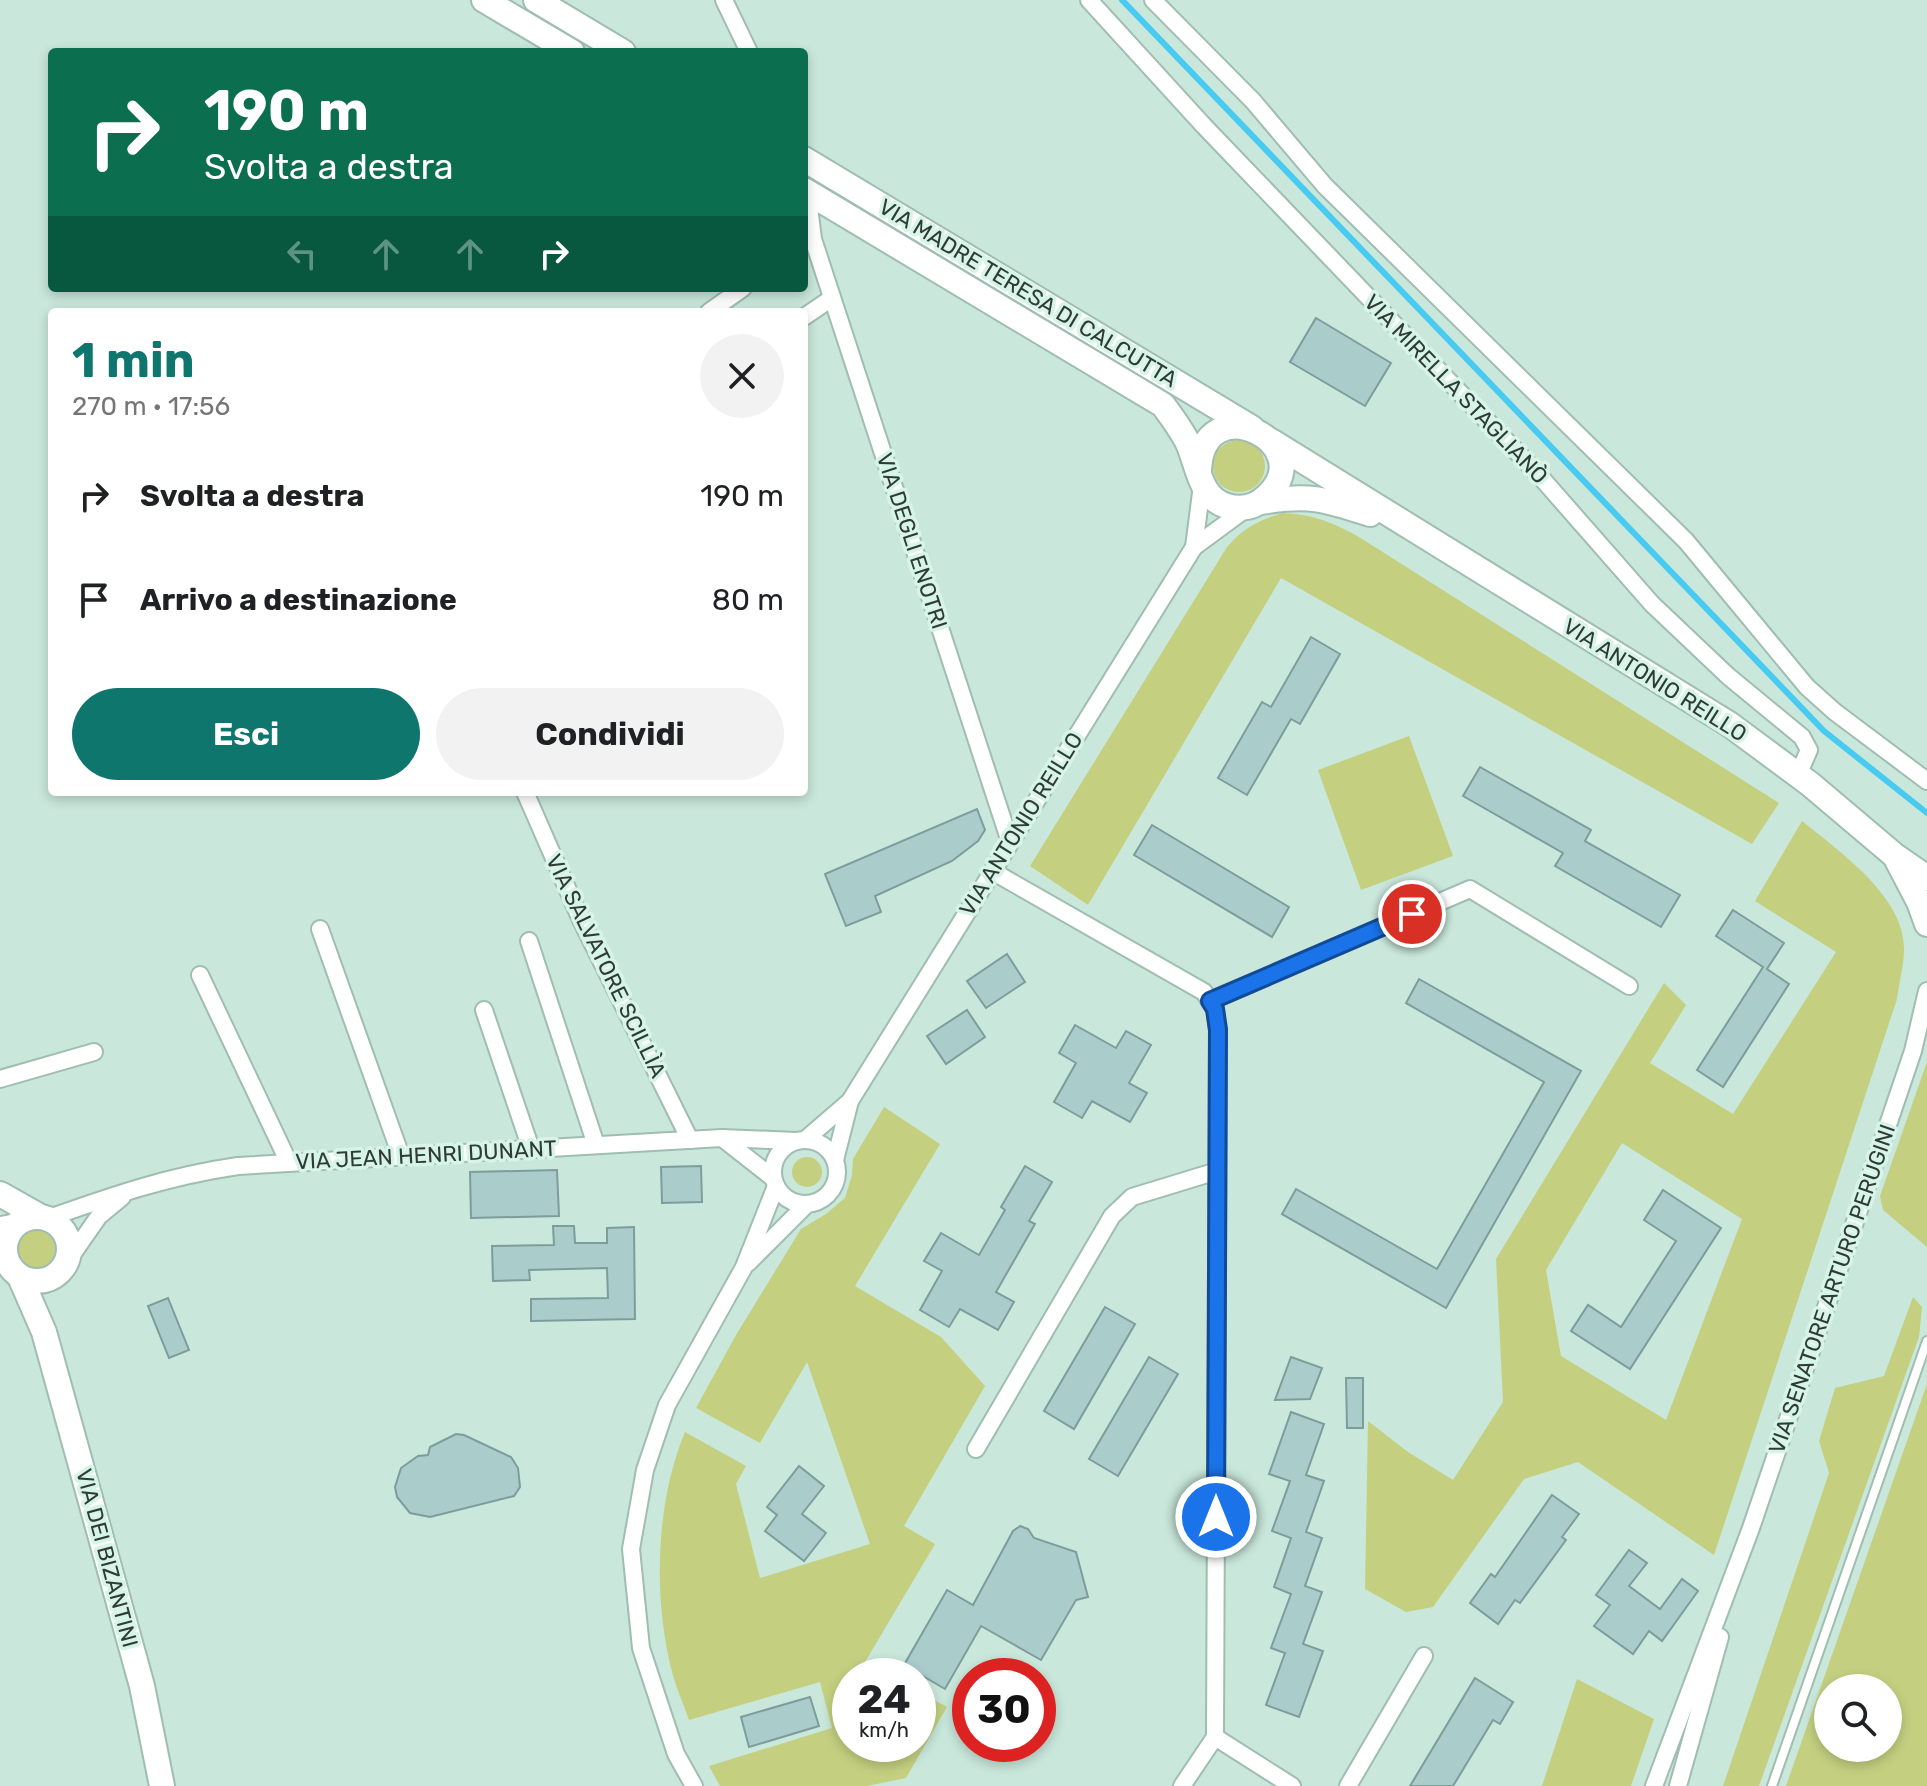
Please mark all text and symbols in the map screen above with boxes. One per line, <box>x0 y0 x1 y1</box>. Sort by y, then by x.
text: 190 m <box>204 78 369 144</box>
icon: right <box>72 80 176 184</box>
text: Svolta a destra <box>204 145 454 188</box>
street label: VIA MADRE TERESA DI CALCUTTA <box>874 193 1182 393</box>
icon: left <box>280 232 324 276</box>
icon: ahead <box>364 232 408 276</box>
icon: ahead <box>448 232 492 276</box>
icon: right <box>532 232 576 276</box>
street label: VIA MIRELLA STAGLIANÒ <box>1358 289 1554 489</box>
text: 1 min <box>72 332 195 389</box>
button: close <box>700 334 784 418</box>
text: 270 m · 17:56 <box>72 391 230 422</box>
street label: VIA DEGLI ENOTRI <box>871 450 953 632</box>
icon: right <box>72 474 116 518</box>
text: Svolta a destra <box>140 478 365 514</box>
text: 190 m <box>700 478 784 514</box>
icon: arrive <box>72 578 116 622</box>
text: Arrivo a destinazione <box>140 582 457 618</box>
text: 80 m <box>712 582 784 618</box>
street label: VIA ANTONIO REILLO <box>1558 613 1752 747</box>
button: Esci <box>72 688 420 780</box>
button: Condividi <box>436 688 784 780</box>
street label: VIA ANTONIO REILLO <box>954 727 1088 921</box>
street label: VIA SALVATORE SCILLÌA <box>540 850 672 1082</box>
pin <box>1378 880 1446 948</box>
icon: arrive <box>1390 892 1434 936</box>
street label: VIA SENATORE ARTURO PERUGINI <box>1763 1121 1901 1457</box>
street label: VIA JEAN HENRI DUNANT <box>295 1135 558 1175</box>
street label: VIA DEI BIZANTINI <box>70 1466 144 1650</box>
position arrow <box>1174 1475 1258 1559</box>
speed limit sign: 30 <box>952 1658 1056 1762</box>
map controls <box>1814 1674 1902 1762</box>
button: search <box>1814 1674 1902 1762</box>
text: 24 <box>857 1676 911 1723</box>
text: km/h <box>859 1718 909 1742</box>

